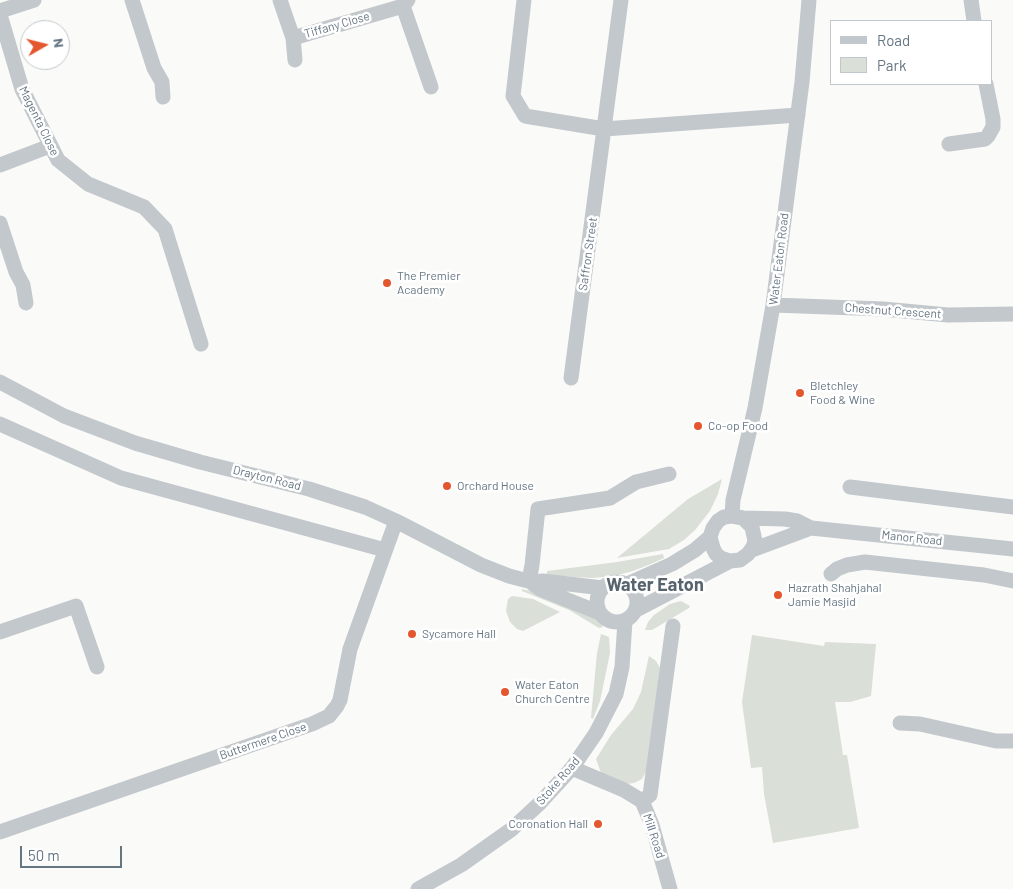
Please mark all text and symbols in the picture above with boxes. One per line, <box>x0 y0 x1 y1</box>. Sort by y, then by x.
street label: Tiffany Close <box>303 9 371 41</box>
north arrow <box>20 20 70 70</box>
legend <box>830 20 993 85</box>
text: Road <box>877 31 910 49</box>
text: N <box>50 37 68 49</box>
text: Park <box>877 56 906 74</box>
street label: Magenta Close <box>16 84 62 158</box>
street label: Water Eaton Road <box>766 212 792 306</box>
street label: Saffron Street <box>576 216 600 292</box>
place label: The Premier Academy <box>397 269 461 297</box>
marker: The Premier Academy <box>381 277 393 289</box>
street label: Chestnut Crescent <box>844 300 942 322</box>
place label: Bletchley Food & Wine <box>810 379 875 407</box>
marker: Bletchley Food & Wine <box>794 387 806 399</box>
place label: Co-op Food <box>708 419 768 433</box>
marker: Co-op Food <box>692 420 704 432</box>
street label: Drayton Road <box>232 463 302 493</box>
place label: Orchard House <box>457 479 534 493</box>
marker: Orchard House <box>441 480 453 492</box>
street label: Manor Road <box>881 528 943 548</box>
district label: Water Eaton <box>606 574 704 596</box>
place label: Hazrath Shahjahal Jamie Masjid <box>788 581 881 609</box>
marker: Hazrath Shahjahal Jamie Masjid <box>772 589 784 601</box>
place label: Sycamore Hall <box>422 627 496 641</box>
marker: Sycamore Hall <box>406 628 418 640</box>
place label: Water Eaton Church Centre <box>515 678 590 706</box>
marker: Water Eaton Church Centre <box>499 686 511 698</box>
street label: Buttermere Close <box>218 719 308 763</box>
street label: Stoke Road <box>533 754 583 808</box>
street label: Mill Road <box>640 812 668 860</box>
place label: Coronation Hall <box>508 817 588 831</box>
marker: Coronation Hall <box>592 818 604 830</box>
scale bar <box>22 836 125 868</box>
text: 50 m <box>28 846 60 864</box>

